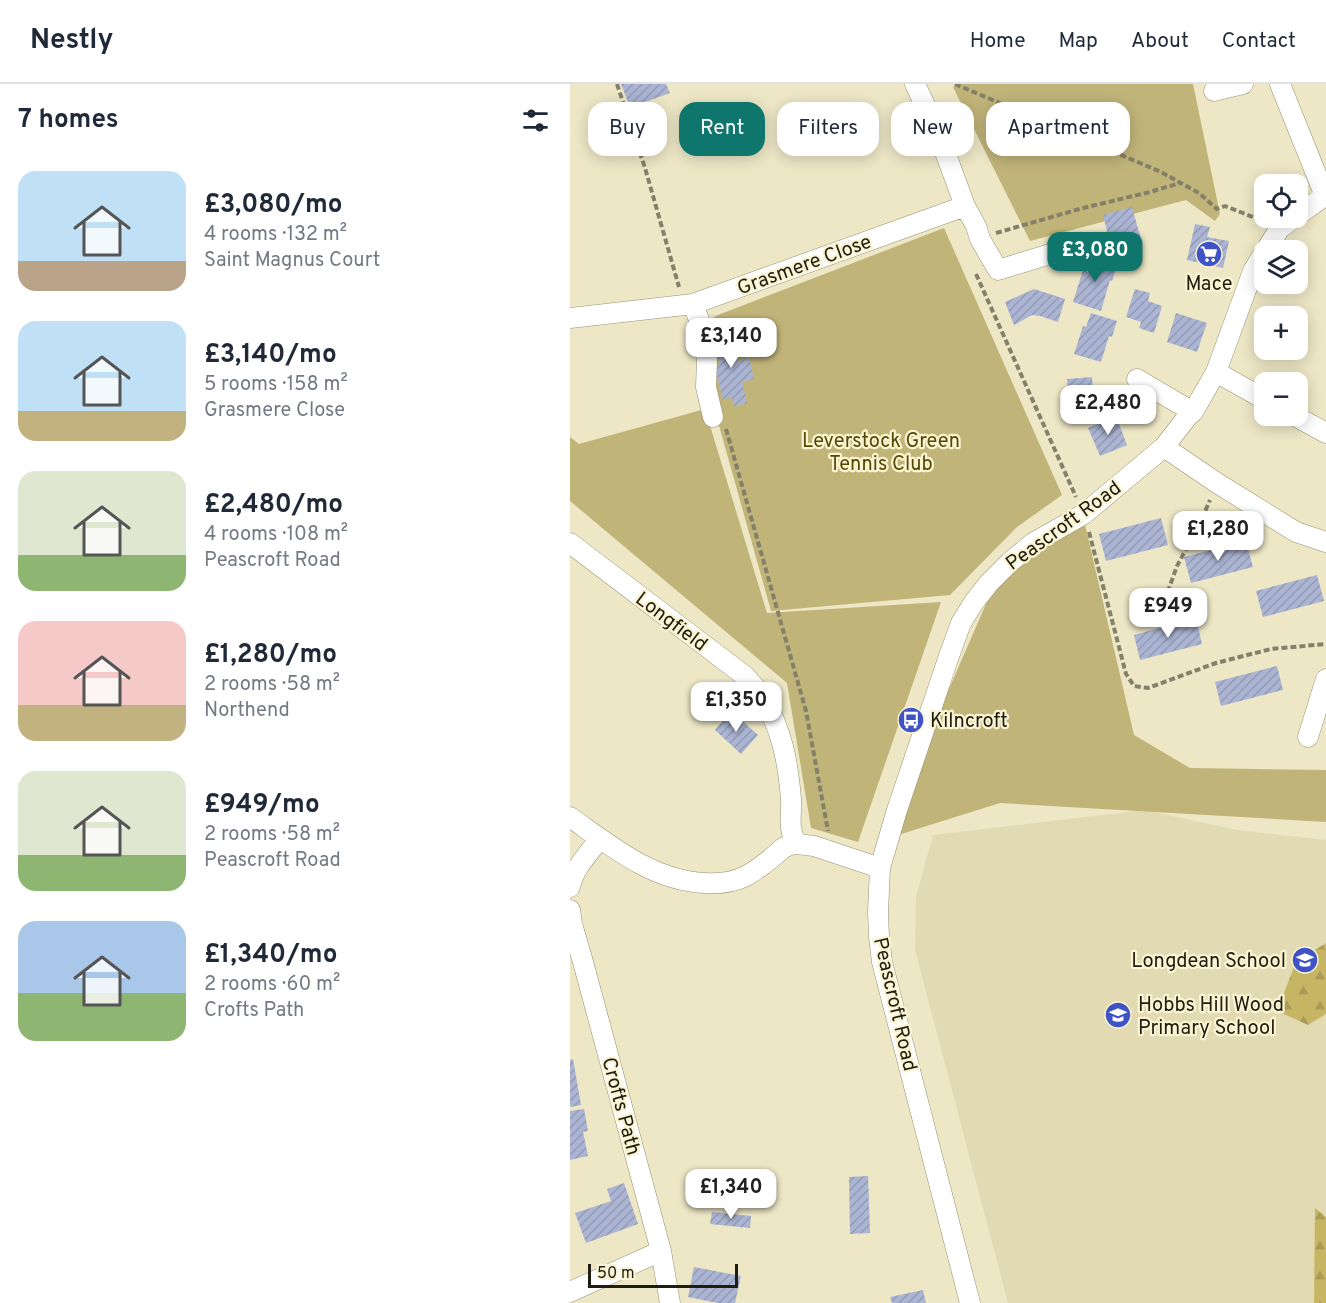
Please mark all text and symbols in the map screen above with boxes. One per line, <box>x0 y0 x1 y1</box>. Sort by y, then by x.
text: Nestly <box>30 23 113 59</box>
text: Home <box>970 28 1026 55</box>
text: Map <box>1059 28 1098 55</box>
text: About <box>1131 28 1189 55</box>
text: Contact <box>1222 28 1296 55</box>
chip: Buy <box>588 102 667 156</box>
chip: Rent <box>679 102 765 156</box>
chip: Filters <box>777 102 879 156</box>
chip: New <box>891 102 974 156</box>
chip: Apartment <box>986 102 1130 156</box>
text: 7 homes <box>18 104 118 137</box>
icon: filters <box>519 104 552 137</box>
map controls <box>1254 174 1308 426</box>
button: locate <box>1254 174 1308 228</box>
text: £3,080/mo <box>204 189 343 222</box>
icon: home <box>66 195 138 267</box>
text: 4 rooms · 132 m² <box>204 222 347 248</box>
street label: Grasmere Close <box>734 230 875 302</box>
pin: £3,080 <box>1046 232 1144 283</box>
text: £3,080 <box>1061 238 1129 264</box>
supermarket icon: Mace <box>1194 239 1224 269</box>
button: layers <box>1254 240 1308 294</box>
text: Saint Magnus Court <box>204 248 380 274</box>
place label: Mace <box>1185 272 1233 298</box>
button: + <box>1254 306 1308 360</box>
pin: £3,140 <box>682 318 780 369</box>
text: £3,140 <box>700 324 762 350</box>
text: £3,140/mo <box>204 339 337 372</box>
icon: home <box>66 345 138 417</box>
text: 5 rooms · 158 m² <box>204 372 348 398</box>
button: − <box>1254 372 1308 426</box>
pin: £2,480 <box>1059 385 1157 436</box>
text: £2,480 <box>1074 391 1142 417</box>
text: Grasmere Close <box>204 398 345 424</box>
park label: Leverstock Green Tennis Club <box>802 429 960 478</box>
street label: Peascroft Road <box>1001 476 1127 577</box>
text: £2,480/mo <box>204 489 343 522</box>
icon: home <box>66 495 138 567</box>
pin: £1,280 <box>1169 511 1267 562</box>
text: £1,280 <box>1187 517 1249 543</box>
text: 4 rooms · 108 m² <box>204 522 348 548</box>
text: Peascroft Road <box>204 548 341 574</box>
street label: Longfield <box>629 587 712 658</box>
pin: £949 <box>1132 588 1204 639</box>
text: £949 <box>1143 594 1193 620</box>
text: £1,280/mo <box>204 639 337 672</box>
icon: home <box>66 645 138 717</box>
text: 2 rooms · 58 m² <box>204 672 340 698</box>
pin: £1,350 <box>687 682 785 733</box>
text: £1,350 <box>705 688 767 714</box>
text: Northend <box>204 698 290 724</box>
bus stop icon: Kilncroft <box>896 705 926 735</box>
place label: Kilncroft <box>930 709 1008 735</box>
text: £949/mo <box>204 789 320 822</box>
icon: home <box>66 795 138 867</box>
text: 2 rooms · 58 m² <box>204 822 340 848</box>
text: Peascroft Road <box>204 848 341 874</box>
street label: Peascroft Road <box>866 935 922 1074</box>
text: £1,340/mo <box>204 939 337 972</box>
icon: home <box>66 945 138 1017</box>
school or university icon: Longdean School <box>1290 945 1320 975</box>
place label: Longdean School <box>1131 949 1286 975</box>
text: 2 rooms · 60 m² <box>204 972 340 998</box>
place label: Hobbs Hill Wood Primary School <box>1138 993 1284 1042</box>
text: Crofts Path <box>204 998 304 1024</box>
school or university icon: Hobbs Hill Wood Primary School <box>1103 1000 1133 1030</box>
street label: Crofts Path <box>595 1055 646 1158</box>
pin: £1,340 <box>682 1169 780 1220</box>
text: £1,340 <box>699 1175 763 1201</box>
scale bar <box>588 1261 738 1288</box>
text: 50 m <box>597 1264 635 1284</box>

